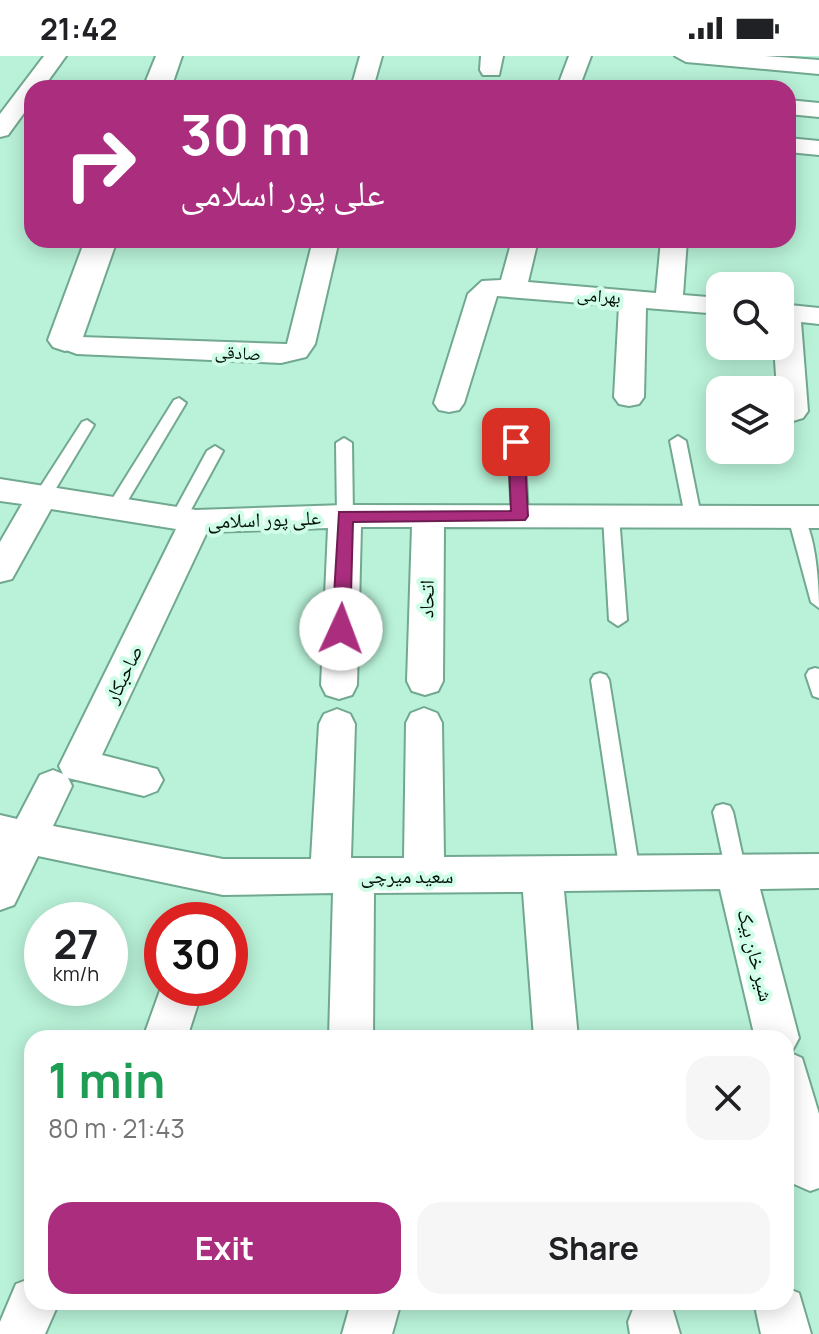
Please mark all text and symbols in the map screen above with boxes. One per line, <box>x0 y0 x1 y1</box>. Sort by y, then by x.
text: 21:42 <box>40 8 117 49</box>
text: 30 m <box>180 95 311 172</box>
icon: right <box>48 112 152 216</box>
text: علی پور اسلامی <box>180 168 385 217</box>
map controls <box>706 272 794 464</box>
button: search <box>706 272 794 360</box>
street label: بهرامی <box>576 281 622 309</box>
street label: صادقی <box>214 339 262 365</box>
button: layers <box>706 376 794 464</box>
pin <box>482 408 550 476</box>
icon: arrive <box>494 420 538 464</box>
street label: علی پور اسلامی <box>207 504 321 534</box>
street label: اتحاد <box>412 580 440 618</box>
position arrow <box>299 587 383 671</box>
street label: صاحبکار <box>97 641 149 708</box>
street label: سعید میرچی <box>361 862 453 889</box>
speed limit sign: 30 <box>144 902 248 1006</box>
street label: شیر خان بیک <box>732 906 780 1004</box>
text: 27 <box>53 916 99 971</box>
text: km/h <box>53 960 99 987</box>
text: 1 min <box>48 1047 165 1112</box>
button: close <box>686 1056 770 1140</box>
text: 80 m · 21:43 <box>48 1110 185 1146</box>
button: Exit <box>48 1202 401 1294</box>
button: Share <box>417 1202 770 1294</box>

